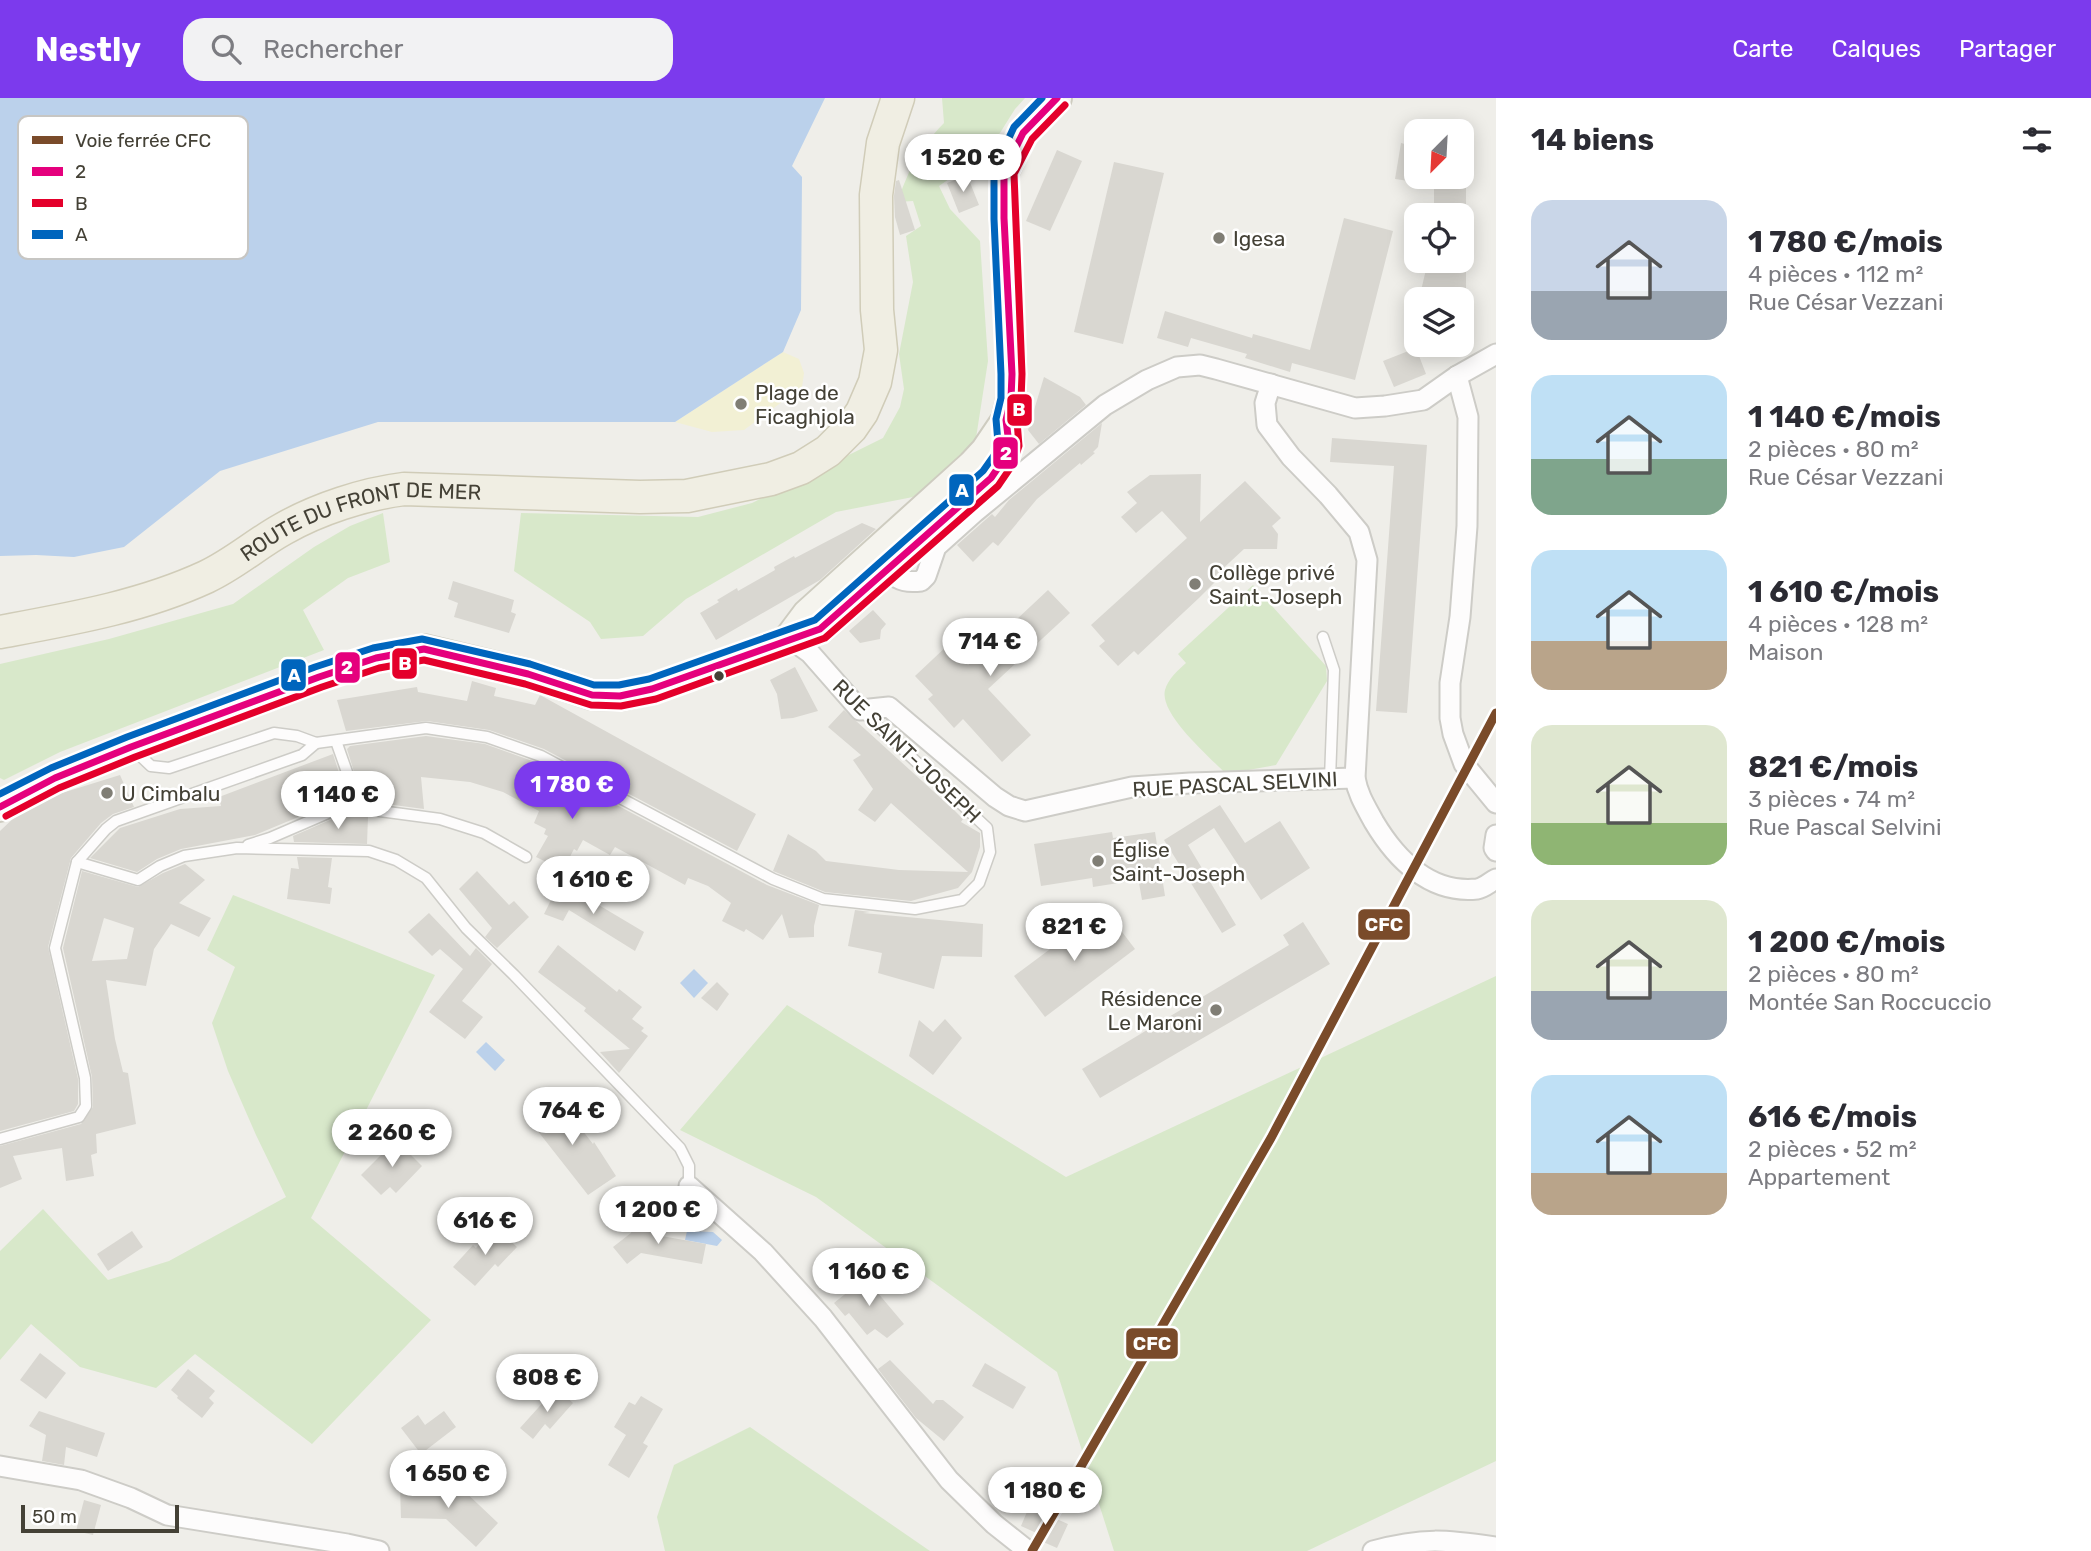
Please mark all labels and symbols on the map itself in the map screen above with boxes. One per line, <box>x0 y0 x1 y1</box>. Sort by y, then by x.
legend <box>18 116 248 259</box>
north arrow <box>1404 119 1474 189</box>
text: Voie ferrée CFC <box>75 129 211 152</box>
pin: 1 520 € <box>898 134 1028 194</box>
text: 2 <box>75 160 86 183</box>
text: B <box>75 192 88 215</box>
text: A <box>75 223 88 246</box>
place label: Igesa <box>1233 226 1285 251</box>
marker: Igesa <box>1211 230 1227 246</box>
place label: Plage de Ficaghjola <box>755 380 855 429</box>
line badge: B <box>1006 393 1033 427</box>
marker: Plage de Ficaghjola <box>733 396 749 412</box>
text: B <box>1012 398 1026 421</box>
line badge: 2 <box>992 436 1019 470</box>
text: 2 <box>1000 442 1012 465</box>
line badge: A <box>948 473 975 507</box>
street label: ROUTE DU FRONT DE MER <box>235 476 482 566</box>
text: A <box>955 479 969 502</box>
place label: Collège privé Saint-Joseph <box>1209 560 1342 609</box>
marker: Collège privé Saint-Joseph <box>1187 576 1203 592</box>
pin: 714 € <box>941 618 1039 678</box>
line badge: B <box>391 647 418 680</box>
line badge: 2 <box>334 651 361 684</box>
text: B <box>398 652 412 675</box>
text: 2 <box>341 656 353 679</box>
line badge: A <box>280 658 307 692</box>
text: A <box>287 664 301 687</box>
unlabelled marker <box>712 669 726 683</box>
street label: RUE SAINT-JOSEPH <box>828 674 986 828</box>
pin: 1 780 € <box>507 762 637 821</box>
street label: RUE PASCAL SELVINI <box>1132 766 1338 802</box>
pin: 1 140 € <box>273 772 403 831</box>
place label: U Cimbalu <box>121 781 220 806</box>
marker: U Cimbalu <box>99 785 115 801</box>
place label: Église Saint-Joseph <box>1112 837 1245 886</box>
marker: Église Saint-Joseph <box>1090 853 1106 869</box>
pin: 1 610 € <box>528 856 658 916</box>
pin: 821 € <box>1025 904 1123 963</box>
line badge: CFC <box>1357 908 1411 941</box>
text: CFC <box>1365 913 1403 936</box>
place label: Résidence Le Maroni <box>1100 986 1202 1035</box>
marker: Résidence Le Maroni <box>1208 1002 1224 1018</box>
pin: 764 € <box>523 1088 621 1147</box>
pin: 2 260 € <box>327 1110 457 1169</box>
pin: 1 200 € <box>593 1186 723 1246</box>
pin: 616 € <box>436 1198 534 1257</box>
pin: 1 160 € <box>804 1248 934 1308</box>
line badge: CFC <box>1125 1327 1179 1360</box>
text: CFC <box>1133 1332 1171 1355</box>
pin: 808 € <box>498 1354 596 1414</box>
pin: 1 650 € <box>383 1450 513 1510</box>
pin: 1 180 € <box>980 1468 1110 1527</box>
scale bar <box>21 1502 178 1534</box>

